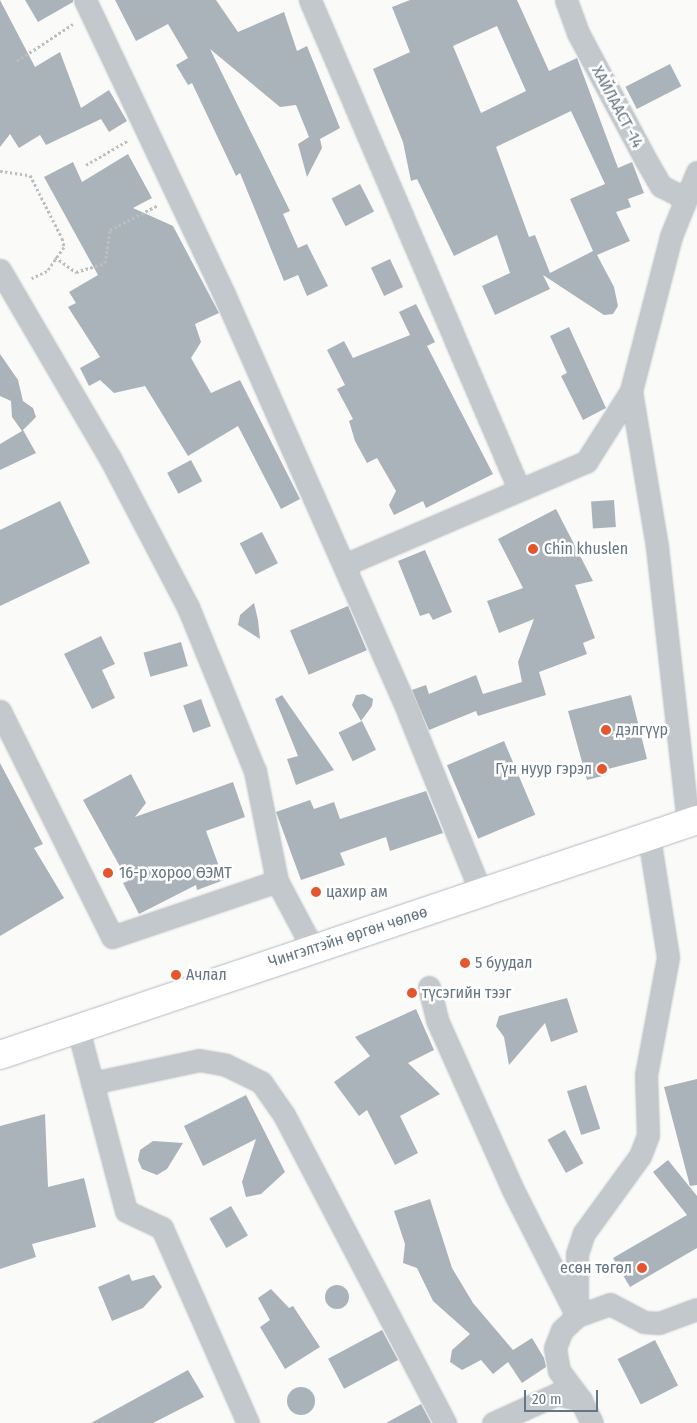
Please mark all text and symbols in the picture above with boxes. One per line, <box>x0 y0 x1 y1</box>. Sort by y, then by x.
street label: ХАЙЛААСТ -14 <box>587 63 647 151</box>
place label: Chin khuslen <box>544 539 628 559</box>
marker: Chin khuslen <box>526 542 540 556</box>
place label: дэлгүүр <box>616 720 668 740</box>
marker: дэлгүүр <box>600 724 612 736</box>
place label: Гүн нуур гэрэл <box>495 759 592 779</box>
marker: Гүн нуур гэрэл <box>596 763 608 775</box>
place label: 16-р хороо ӨЭМТ <box>119 863 232 883</box>
marker: 16-р хороо ӨЭМТ <box>101 866 115 880</box>
place label: цахир ам <box>326 882 388 902</box>
marker: цахир ам <box>310 886 322 898</box>
street label: Чингэлтэйн өргөн чөлөө <box>266 902 430 972</box>
place label: 5 буудал <box>475 953 533 973</box>
marker: 5 буудал <box>459 957 471 969</box>
place label: Ачлал <box>186 965 227 985</box>
marker: Ачлал <box>170 969 182 981</box>
place label: түсэгийн тээг <box>422 983 511 1003</box>
marker: түсэгийн тээг <box>406 987 418 999</box>
place label: есөн төгөл <box>560 1258 632 1278</box>
marker: есөн төгөл <box>636 1262 648 1274</box>
scale bar <box>527 1380 601 1412</box>
text: 20 m <box>532 1390 562 1408</box>

